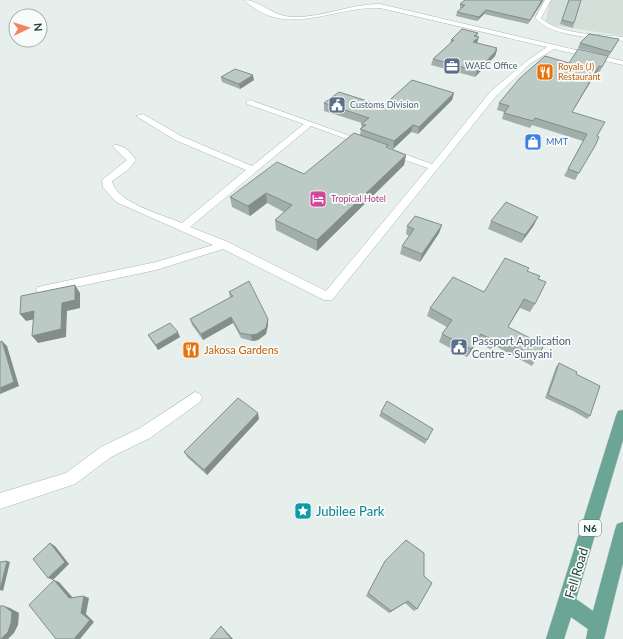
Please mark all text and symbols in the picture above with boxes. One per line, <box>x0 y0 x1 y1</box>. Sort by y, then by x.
north arrow <box>8 8 48 48</box>
text: N <box>32 23 45 32</box>
office icon: WAEC Office <box>442 56 462 76</box>
place label: WAEC Office <box>465 60 518 71</box>
place label: Royals (J) Restaurant <box>558 61 601 82</box>
restaurant icon: Royals (J) Restaurant <box>535 62 555 82</box>
public building icon: Customs Division <box>327 95 347 115</box>
place label: Customs Division <box>350 99 419 110</box>
shop icon: MMT <box>523 132 543 152</box>
place label: MMT <box>546 136 569 147</box>
hotel icon: Tropical Hotel <box>308 189 328 209</box>
place label: Tropical Hotel <box>331 193 386 204</box>
place label: Passport Application Centre - Sunyani <box>472 334 571 360</box>
public building icon: Passport Application Centre - Sunyani <box>449 337 469 357</box>
restaurant icon: Jakosa Gardens <box>181 340 201 360</box>
place label: Jakosa Gardens <box>204 343 279 356</box>
place icon: Jubilee Park <box>293 501 313 521</box>
place label: Jubilee Park <box>316 503 385 519</box>
road number: N6 <box>579 520 601 536</box>
street label: Fell Road <box>561 546 591 600</box>

